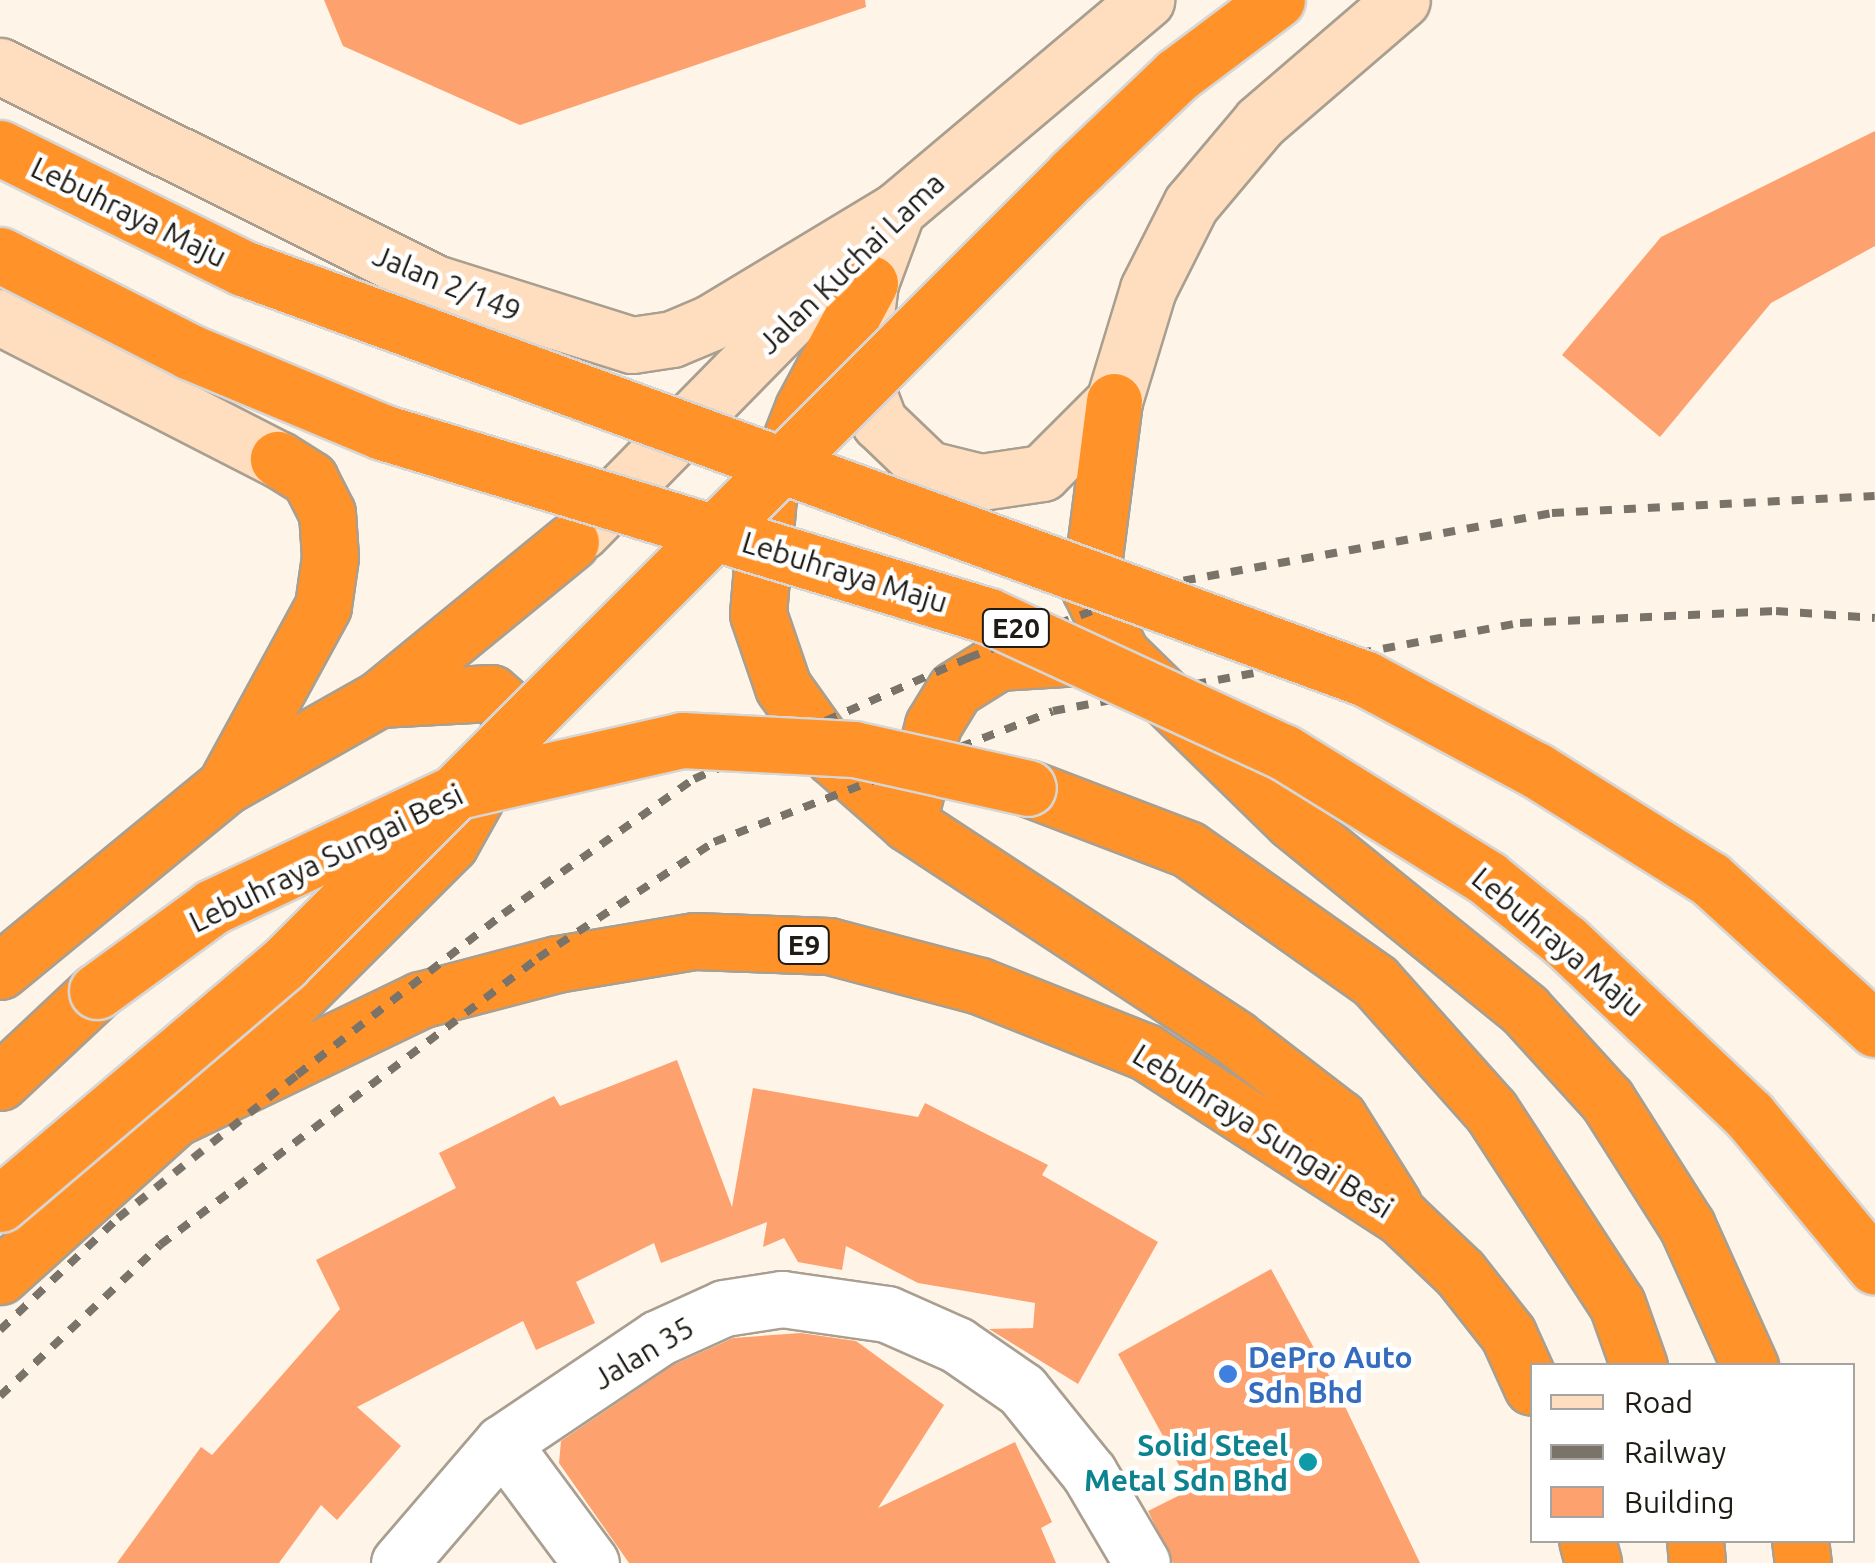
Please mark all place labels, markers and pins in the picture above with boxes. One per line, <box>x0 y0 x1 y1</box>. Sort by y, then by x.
place label: DePro Auto Sdn Bhd <box>1248 1339 1413 1410</box>
marker: DePro Auto Sdn Bhd <box>1217 1363 1239 1385</box>
place label: Solid Steel Metal Sdn Bhd <box>1084 1427 1288 1498</box>
marker: Solid Steel Metal Sdn Bhd <box>1297 1451 1319 1473</box>

